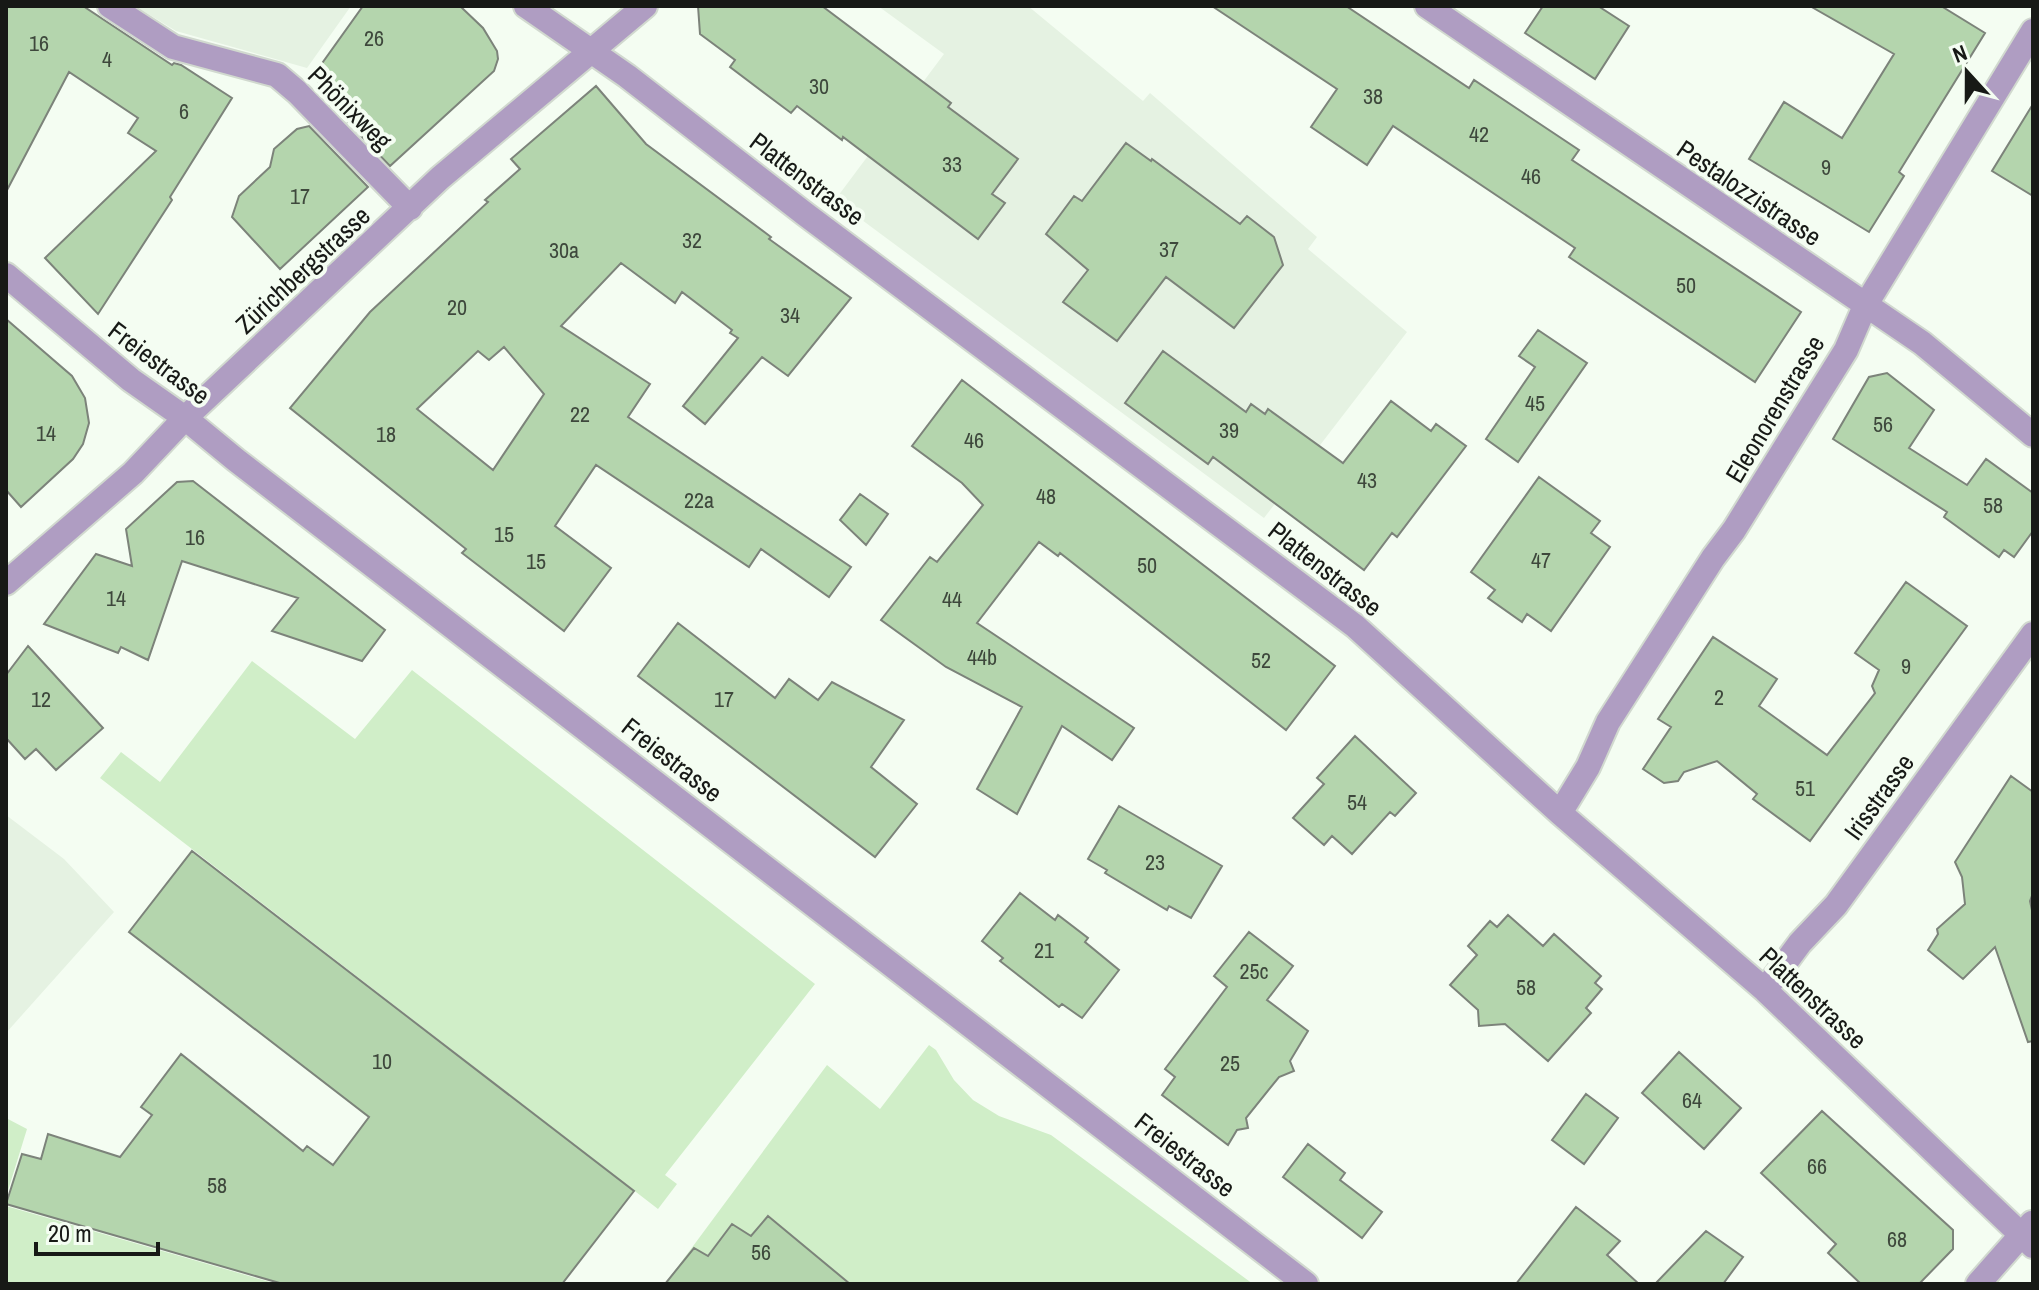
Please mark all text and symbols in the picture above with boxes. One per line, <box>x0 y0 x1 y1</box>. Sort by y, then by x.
house number: 26 <box>364 23 384 53</box>
house number: 16 <box>29 28 49 58</box>
north arrow <box>1927 32 2007 112</box>
text: N <box>1948 37 1971 70</box>
house number: 4 <box>102 44 112 74</box>
street label: Phönixweg <box>301 58 400 157</box>
house number: 30 <box>809 71 829 101</box>
house number: 38 <box>1363 81 1383 111</box>
house number: 6 <box>179 96 189 126</box>
house number: 42 <box>1469 119 1489 149</box>
street label: Plattenstrasse <box>743 124 872 233</box>
street label: Pestalozzistrasse <box>1670 131 1828 254</box>
house number: 33 <box>942 149 962 179</box>
house number: 9 <box>1821 152 1831 182</box>
house number: 46 <box>1521 161 1541 191</box>
house number: 17 <box>290 181 310 211</box>
street label: Zürichbergstrasse <box>228 198 377 341</box>
house number: 32 <box>682 225 702 255</box>
house number: 37 <box>1159 234 1179 264</box>
house number: 30a <box>549 235 579 265</box>
house number: 50 <box>1676 270 1696 300</box>
house number: 20 <box>447 292 467 322</box>
house number: 34 <box>780 300 800 330</box>
street label: Freiestrasse <box>101 313 217 412</box>
street label: Eleonorenstrasse <box>1717 329 1832 489</box>
house number: 45 <box>1525 388 1545 418</box>
house number: 22 <box>570 399 590 429</box>
house number: 56 <box>1873 409 1893 439</box>
house number: 39 <box>1219 415 1239 445</box>
house number: 14 <box>36 418 56 448</box>
house number: 18 <box>376 419 396 449</box>
house number: 46 <box>964 425 984 455</box>
house number: 43 <box>1357 465 1377 495</box>
house number: 48 <box>1036 481 1056 511</box>
house number: 22a <box>684 485 714 515</box>
house number: 58 <box>1983 490 2003 520</box>
street label: Plattenstrasse <box>1261 513 1389 624</box>
house number: 15 <box>494 519 514 549</box>
house number: 16 <box>185 522 205 552</box>
house number: 47 <box>1531 545 1551 575</box>
house number: 15 <box>526 546 546 576</box>
house number: 50 <box>1137 550 1157 580</box>
house number: 14 <box>106 583 126 613</box>
house number: 44 <box>942 584 962 614</box>
house number: 44b <box>967 642 997 672</box>
house number: 52 <box>1251 645 1271 675</box>
house number: 9 <box>1901 651 1911 681</box>
house number: 2 <box>1714 682 1724 712</box>
house number: 12 <box>31 684 51 714</box>
house number: 17 <box>714 684 734 714</box>
street label: Freiestrasse <box>615 709 730 810</box>
street label: Irisstrasse <box>1836 747 1922 847</box>
house number: 51 <box>1795 773 1815 803</box>
house number: 54 <box>1347 787 1367 817</box>
house number: 23 <box>1145 847 1165 877</box>
house number: 21 <box>1034 935 1054 965</box>
street label: Plattenstrasse <box>1752 939 1875 1057</box>
house number: 25c <box>1239 956 1269 986</box>
house number: 58 <box>1516 972 1536 1002</box>
house number: 10 <box>372 1046 392 1076</box>
house number: 25 <box>1220 1048 1240 1078</box>
house number: 64 <box>1682 1085 1702 1115</box>
street label: Freiestrasse <box>1128 1104 1243 1205</box>
house number: 66 <box>1807 1151 1827 1181</box>
house number: 58 <box>207 1170 227 1200</box>
scale bar <box>36 1206 158 1256</box>
text: 20 m <box>48 1217 92 1249</box>
house number: 68 <box>1887 1224 1907 1254</box>
house number: 56 <box>751 1237 771 1267</box>

